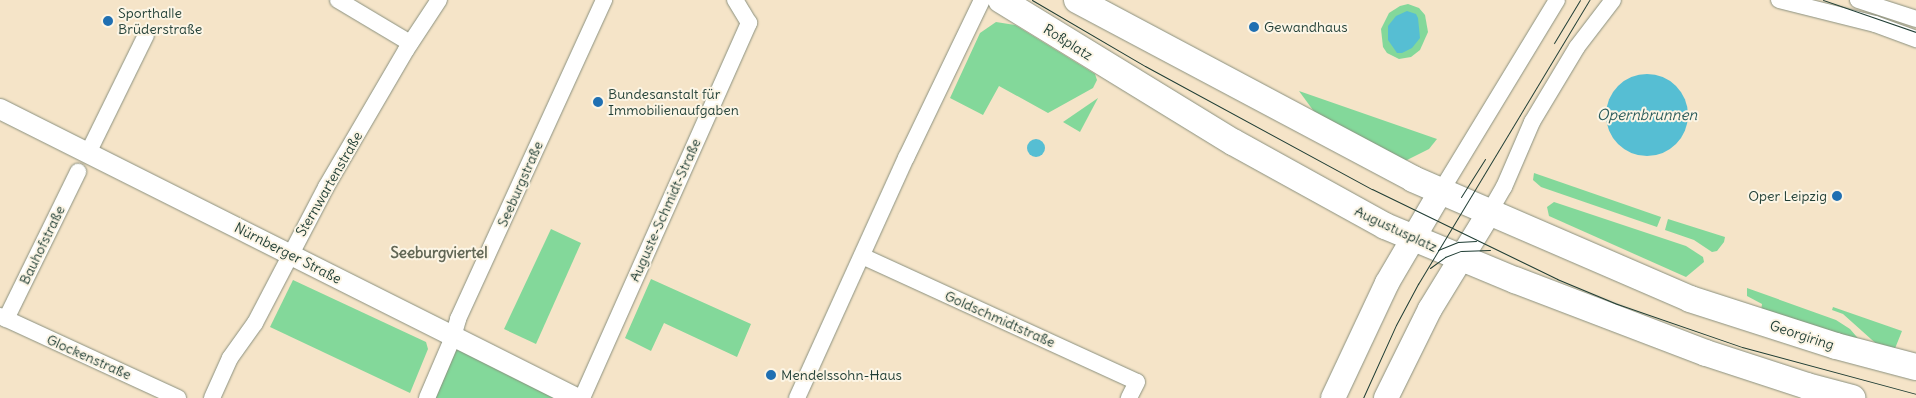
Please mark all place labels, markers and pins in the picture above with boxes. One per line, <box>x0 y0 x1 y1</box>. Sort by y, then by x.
place label: Sporthalle Brüderstraße <box>118 5 202 38</box>
marker: Sporthalle Brüderstraße <box>102 15 114 27</box>
place label: Gewandhaus <box>1264 19 1348 35</box>
marker: Gewandhaus <box>1248 21 1260 33</box>
place label: Bundesanstalt für Immobilienaufgaben <box>608 86 739 118</box>
marker: Bundesanstalt für Immobilienaufgaben <box>592 96 604 108</box>
place label: Oper Leipzig <box>1748 188 1827 204</box>
marker: Oper Leipzig <box>1831 190 1843 202</box>
place label: Mendelssohn-Haus <box>781 367 902 383</box>
marker: Mendelssohn-Haus <box>765 369 777 381</box>

